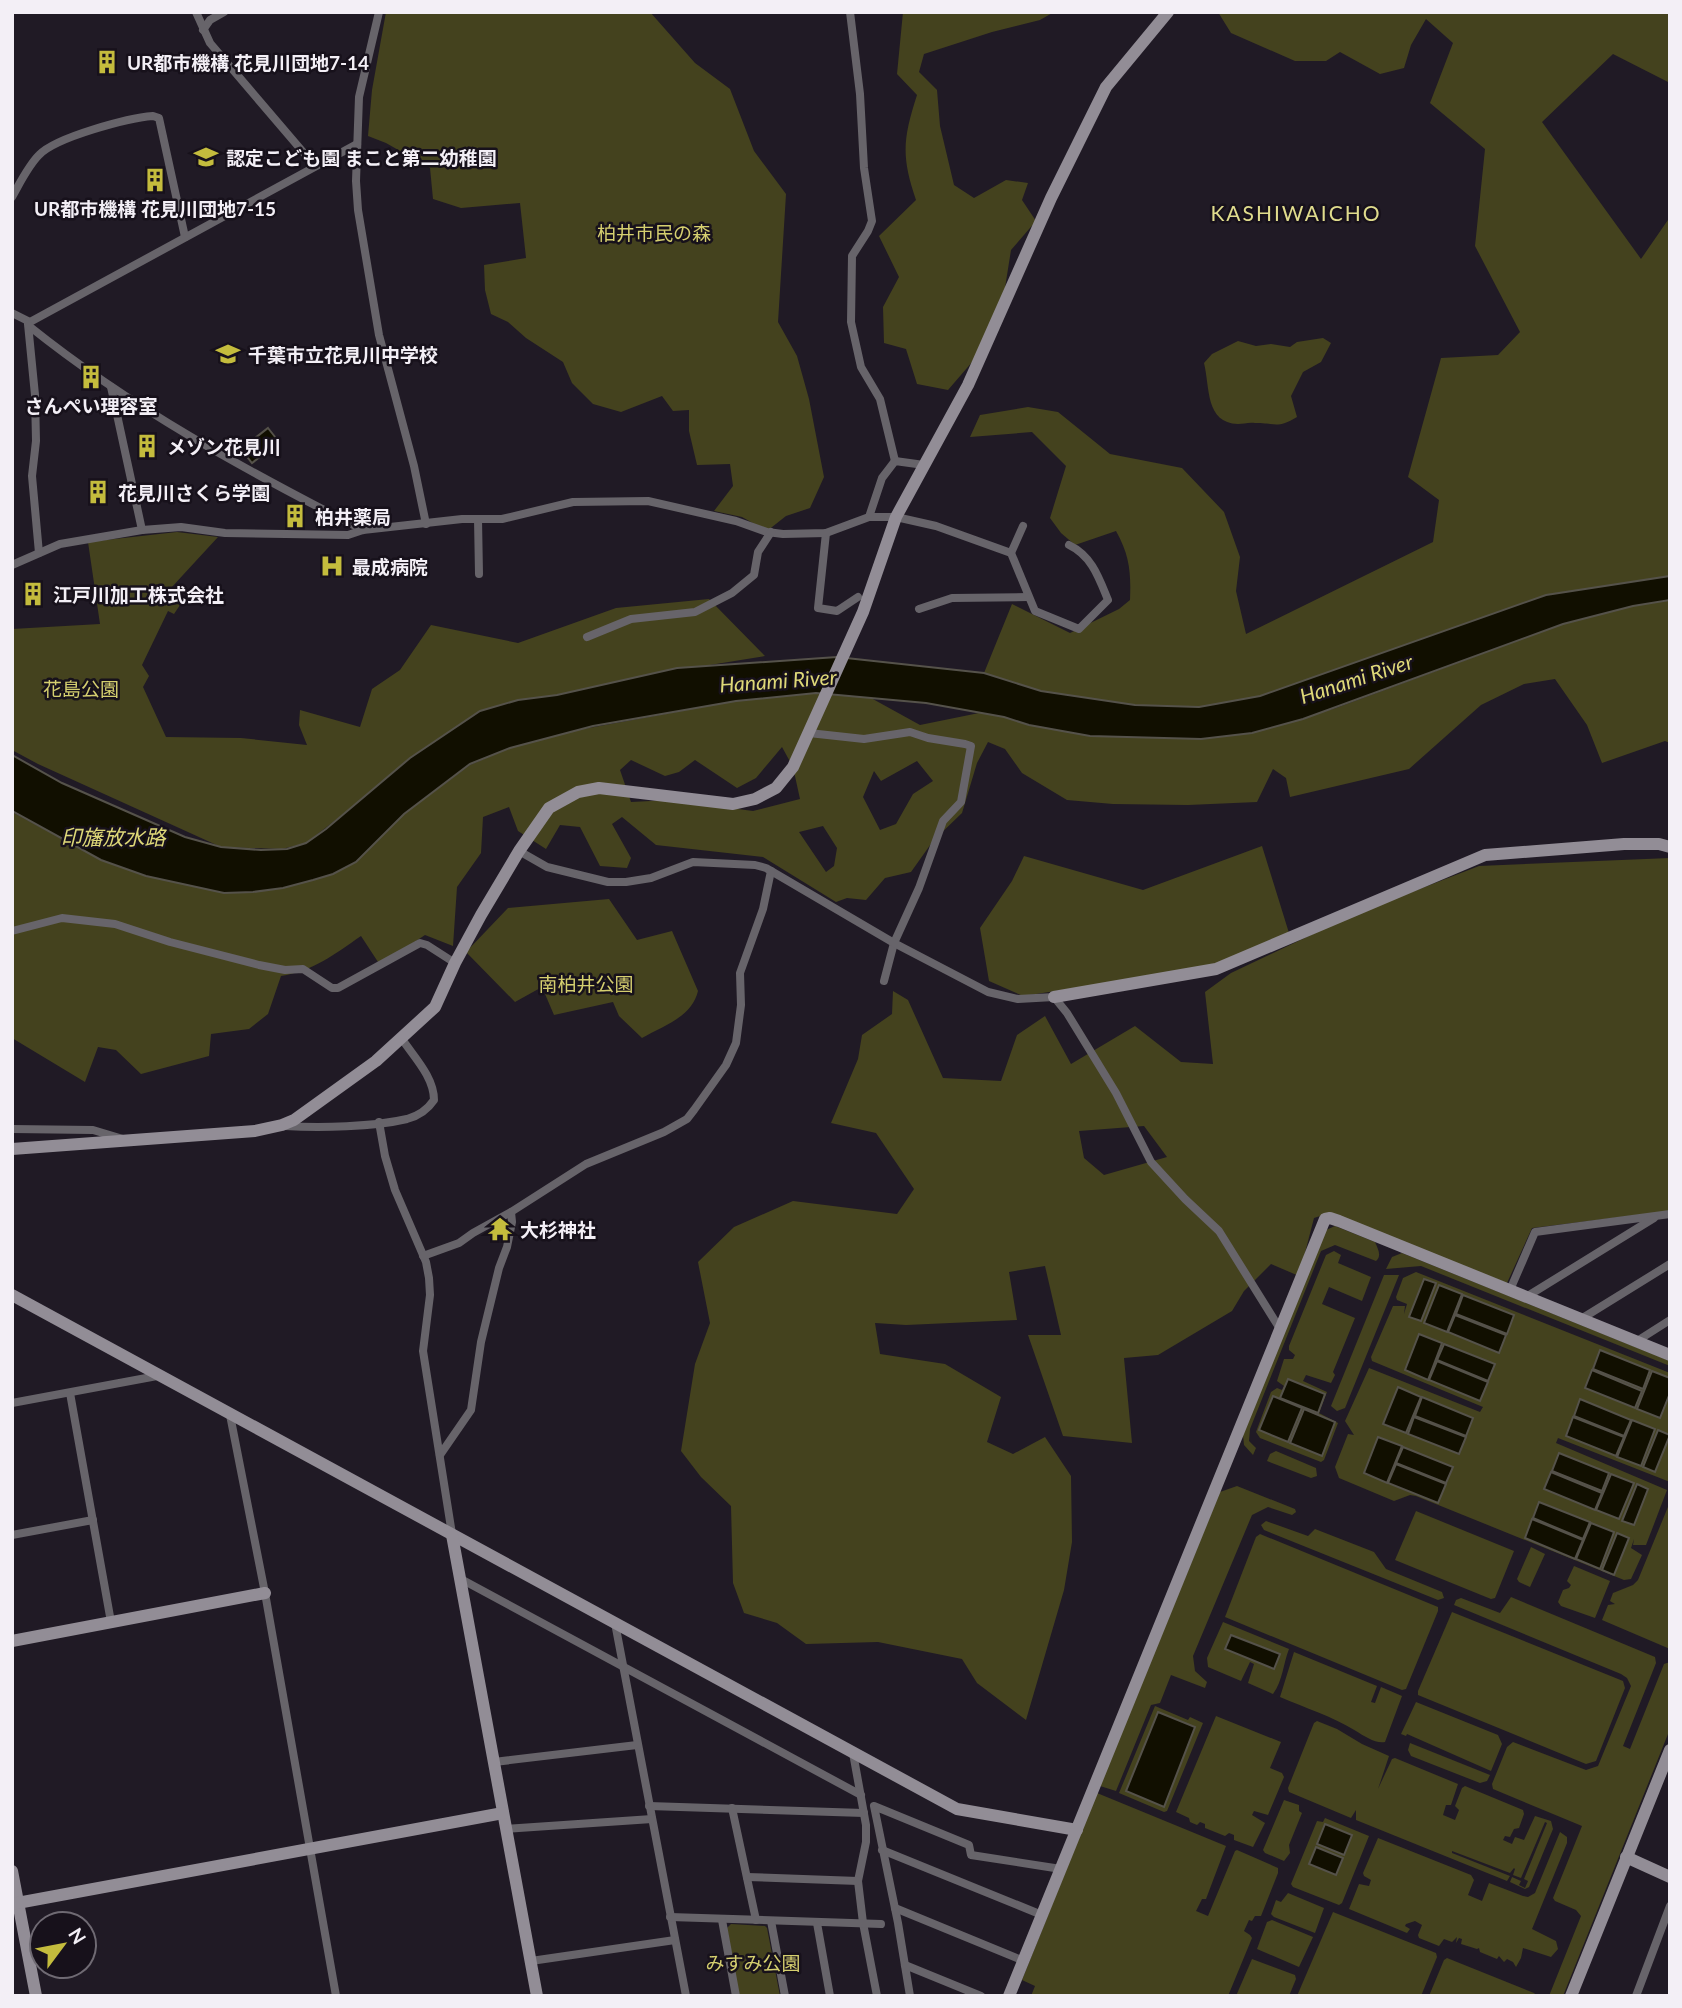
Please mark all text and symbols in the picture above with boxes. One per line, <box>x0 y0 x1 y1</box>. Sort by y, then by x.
building icon: UR都市機構 花見川団地7-14 <box>93 48 121 76</box>
place label: UR都市機構 花見川団地7-14 <box>127 51 369 74</box>
school or university icon: 認定こども園 まこと第二幼稚園 <box>192 143 220 171</box>
place label: 認定こども園 まこと第二幼稚園 <box>226 146 497 169</box>
building icon: UR都市機構 花見川団地7-15 <box>141 166 169 194</box>
place label: UR都市機構 花見川団地7-15 <box>34 197 276 220</box>
district label: KASHIWAICHO <box>1210 200 1382 225</box>
park label: 柏井市民の森 <box>597 221 711 244</box>
school or university icon: 千葉市立花見川中学校 <box>214 340 242 368</box>
place label: 千葉市立花見川中学校 <box>248 343 438 366</box>
building icon: さんぺい理容室 <box>77 363 105 391</box>
place label: さんぺい理容室 <box>24 394 158 417</box>
building icon: メゾン花見川 <box>133 432 161 460</box>
place label: メゾン花見川 <box>167 435 281 458</box>
building icon: 花見川さくら学園 <box>84 478 112 506</box>
place label: 花見川さくら学園 <box>118 481 270 504</box>
building icon: 柏井薬局 <box>281 502 309 530</box>
place label: 柏井薬局 <box>315 505 391 528</box>
hospital icon: 最成病院 <box>318 552 346 580</box>
place label: 最成病院 <box>352 555 428 578</box>
building icon: 江戸川加工株式会社 <box>19 580 47 608</box>
place label: 江戸川加工株式会社 <box>53 583 224 606</box>
water label: Hanami River <box>1296 648 1416 708</box>
water label: Hanami River <box>719 663 838 697</box>
park label: 花島公園 <box>43 677 119 700</box>
water label: 印旛放水路 <box>61 824 167 849</box>
park label: 南柏井公園 <box>538 972 634 995</box>
temple icon: 大杉神社 <box>486 1215 514 1243</box>
place label: 大杉神社 <box>520 1218 596 1241</box>
north arrow <box>28 1910 98 1980</box>
text: N <box>64 1923 91 1948</box>
park label: みすみ公園 <box>705 1951 801 1974</box>

